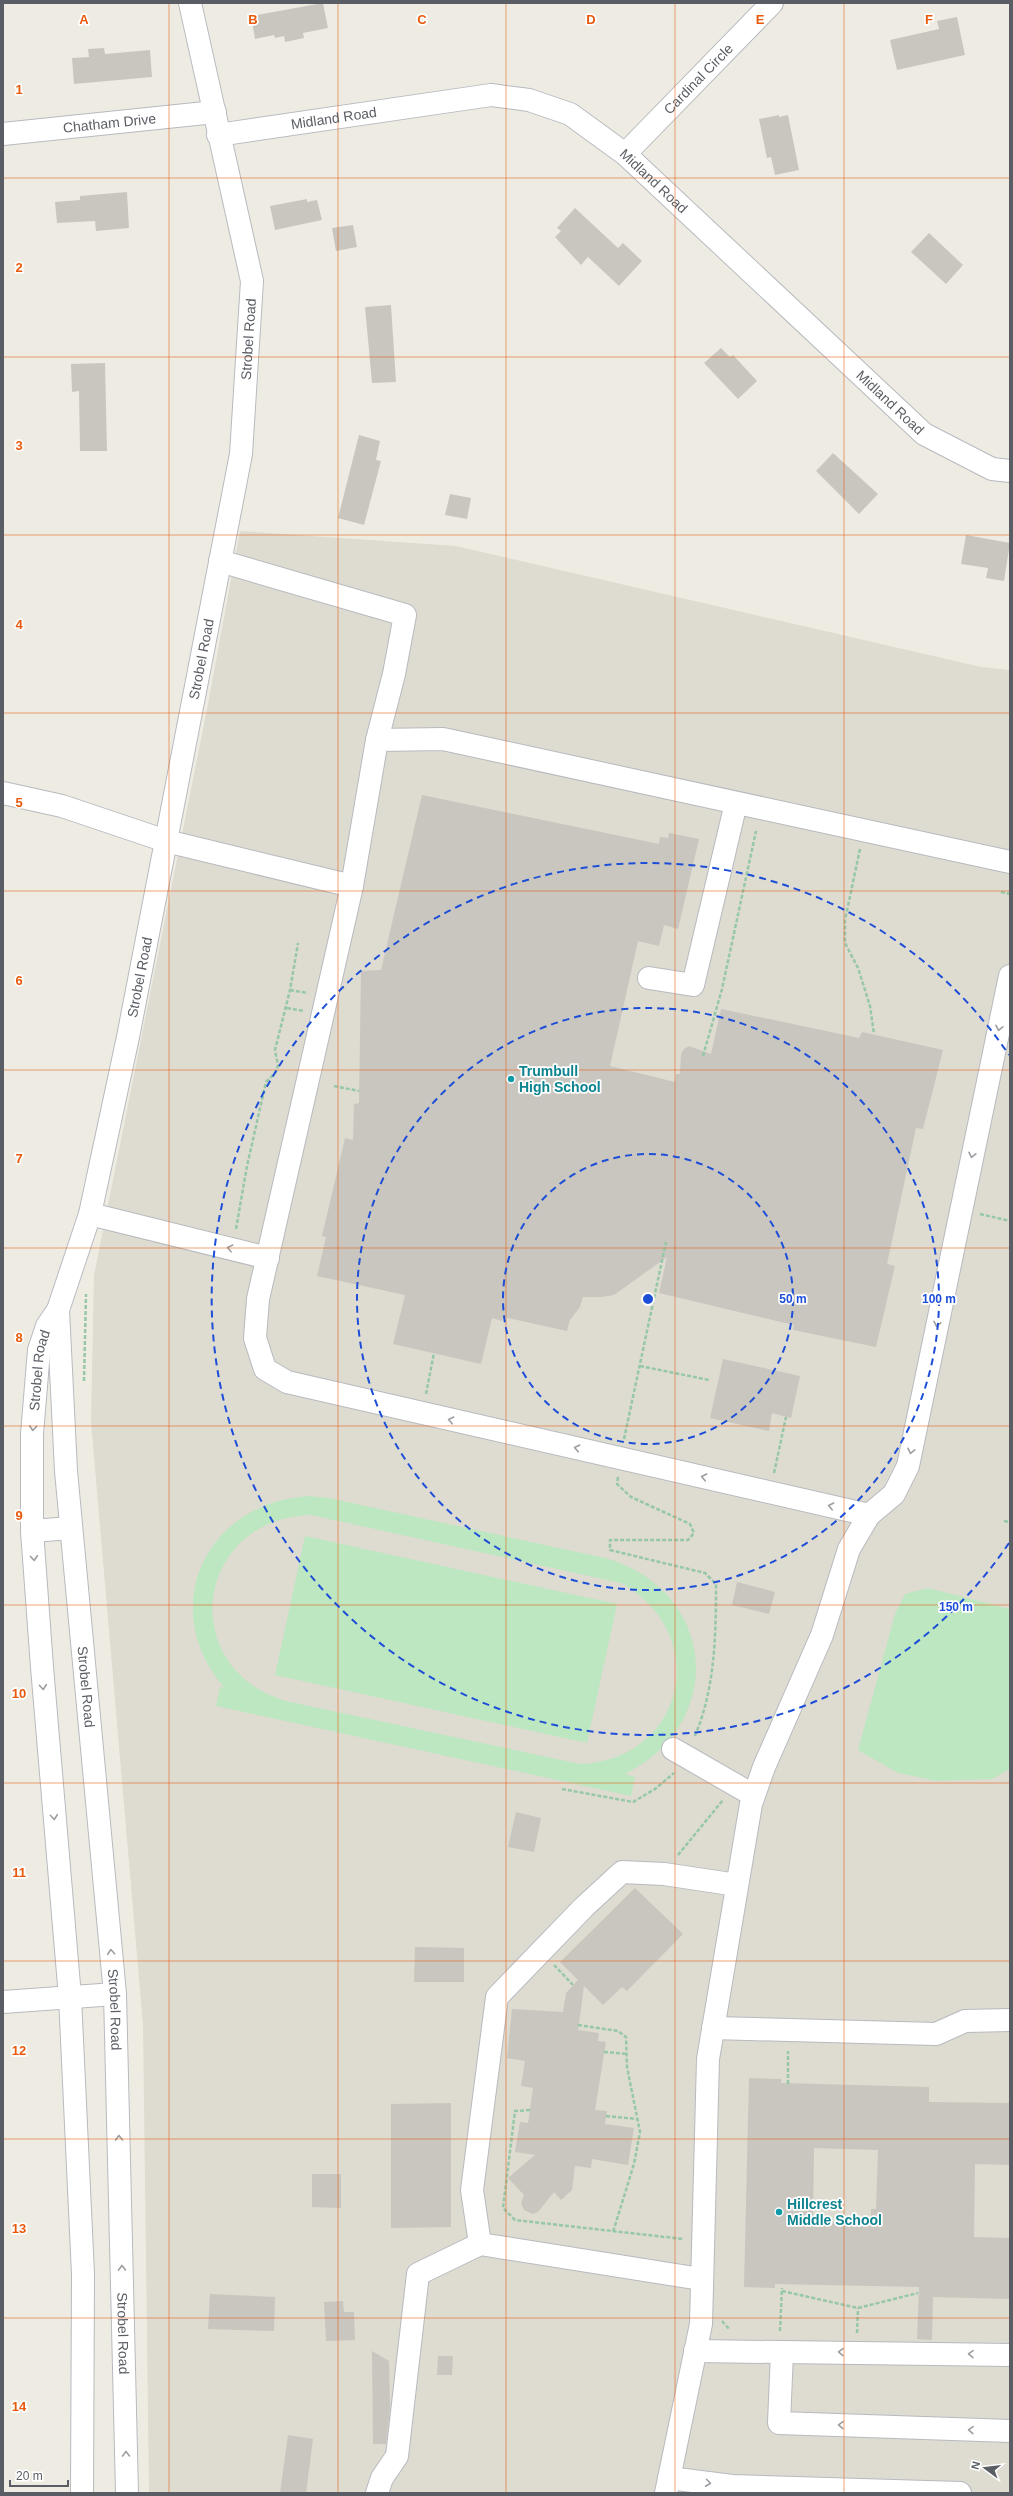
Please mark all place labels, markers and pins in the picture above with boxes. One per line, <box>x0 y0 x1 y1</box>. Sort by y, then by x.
place label: Trumbull High School <box>519 1063 601 1095</box>
marker: Trumbull High School <box>506 1074 516 1084</box>
centre of rings <box>641 1292 655 1306</box>
place label: Hillcrest Middle School <box>787 2196 882 2228</box>
marker: Hillcrest Middle School <box>774 2207 784 2217</box>

